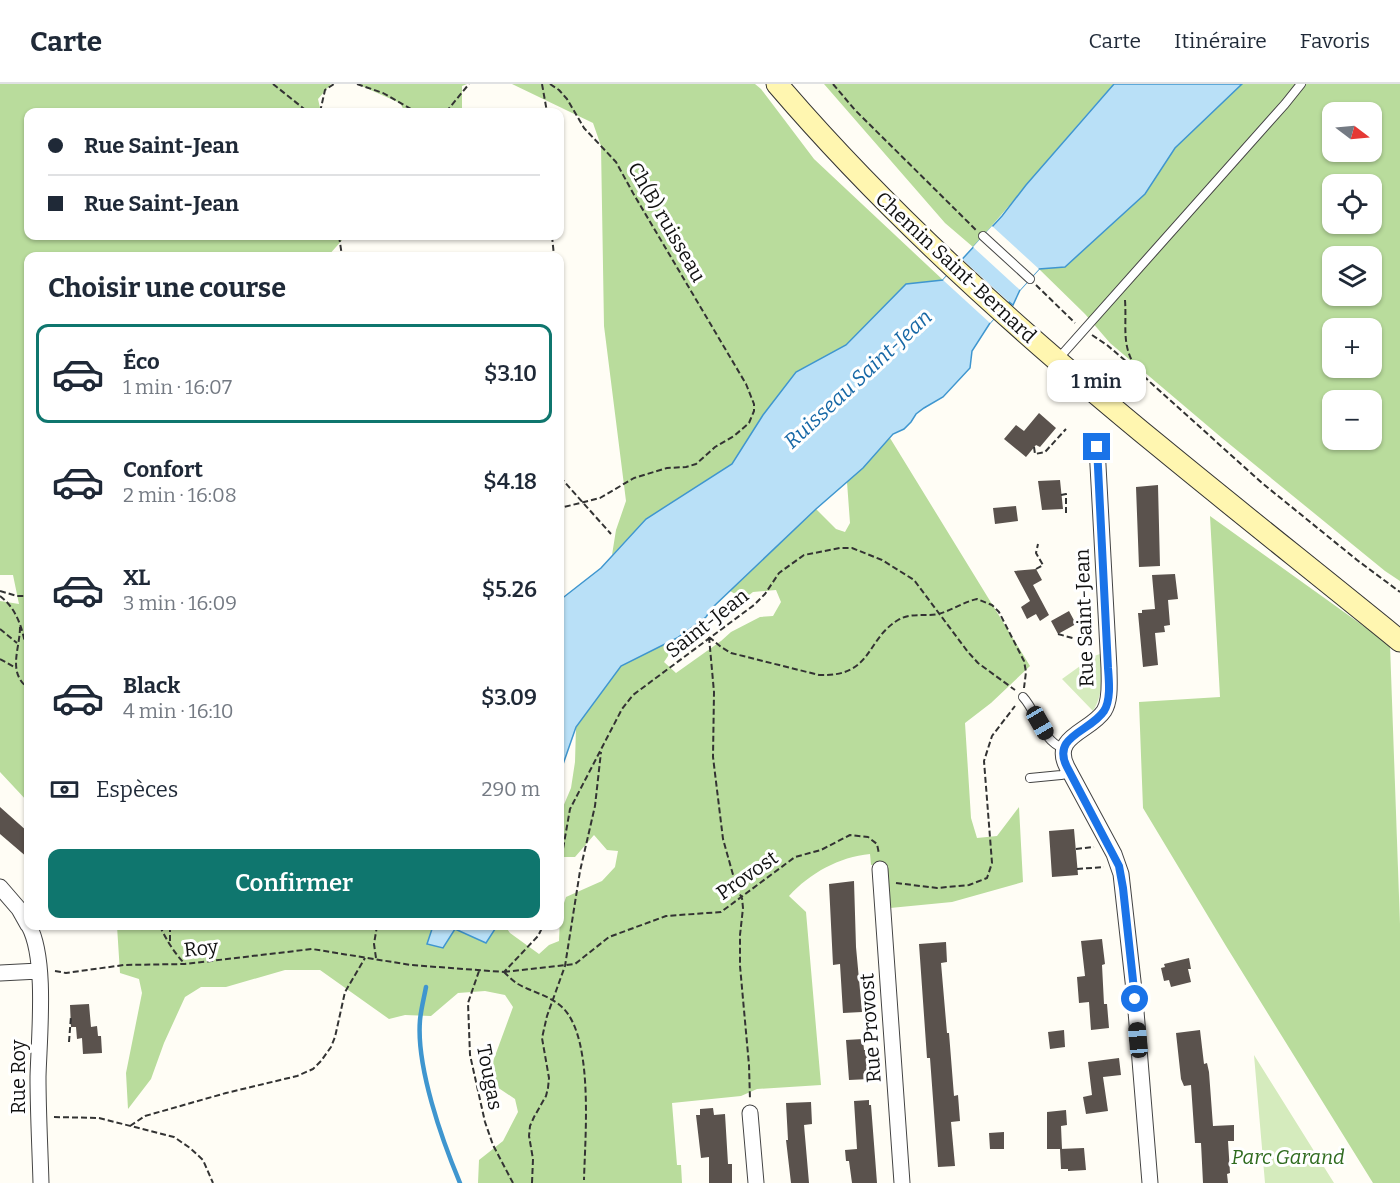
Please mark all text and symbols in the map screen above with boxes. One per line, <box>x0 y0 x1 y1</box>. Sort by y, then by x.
text: Carte <box>30 25 102 58</box>
text: Carte <box>1088 28 1141 54</box>
text: Itinéraire <box>1174 28 1267 54</box>
text: Favoris <box>1300 28 1370 54</box>
north arrow <box>1322 102 1382 162</box>
map controls <box>1322 102 1382 450</box>
text: Rue Saint-Jean <box>84 132 239 159</box>
street label: Ch(B) ruisseau <box>623 158 711 286</box>
button: locate <box>1322 174 1382 234</box>
street label: Chemin Saint-Bernard <box>871 186 1041 348</box>
text: Rue Saint-Jean <box>84 190 239 217</box>
button: layers <box>1322 246 1382 306</box>
text: Choisir une course <box>48 272 286 304</box>
water label: Ruisseau Saint-Jean <box>779 304 937 454</box>
button: + <box>1322 318 1382 378</box>
icon: car <box>51 347 105 401</box>
text: Éco <box>123 348 160 375</box>
text: $3.10 <box>484 360 537 387</box>
callout: 1 min <box>1048 360 1146 402</box>
text: 1 min <box>1071 369 1122 393</box>
text: 1 min · 16:07 <box>123 375 232 399</box>
button: − <box>1322 390 1382 450</box>
route end <box>1083 433 1110 460</box>
icon: car <box>51 455 105 509</box>
text: Confort <box>123 456 203 483</box>
text: $4.18 <box>483 468 537 495</box>
text: 2 min · 16:08 <box>123 483 237 507</box>
street label: Rue Saint-Jean <box>1070 548 1098 688</box>
icon: car <box>51 563 105 617</box>
text: XL <box>123 564 150 591</box>
text: $5.26 <box>482 576 537 603</box>
street label: Saint-Jean <box>661 583 753 663</box>
text: 3 min · 16:09 <box>123 591 237 615</box>
icon: car <box>51 671 105 725</box>
text: Black <box>123 672 180 699</box>
text: $3.09 <box>481 684 537 711</box>
text: 4 min · 16:10 <box>123 699 234 723</box>
car <box>1023 703 1057 743</box>
icon: cash <box>48 773 81 806</box>
text: Espèces <box>96 776 178 803</box>
text: 290 m <box>482 777 540 801</box>
street label: Provost <box>712 845 782 905</box>
button: Confirmer <box>48 849 540 918</box>
street label: Roy <box>183 934 220 962</box>
street label: Rue Provost <box>854 972 886 1084</box>
route start <box>1121 985 1148 1012</box>
car <box>1127 1021 1149 1059</box>
street label: Rue Roy <box>6 1039 30 1114</box>
street label: Tougas <box>472 1042 508 1112</box>
park label: Parc Garand <box>1231 1145 1345 1169</box>

